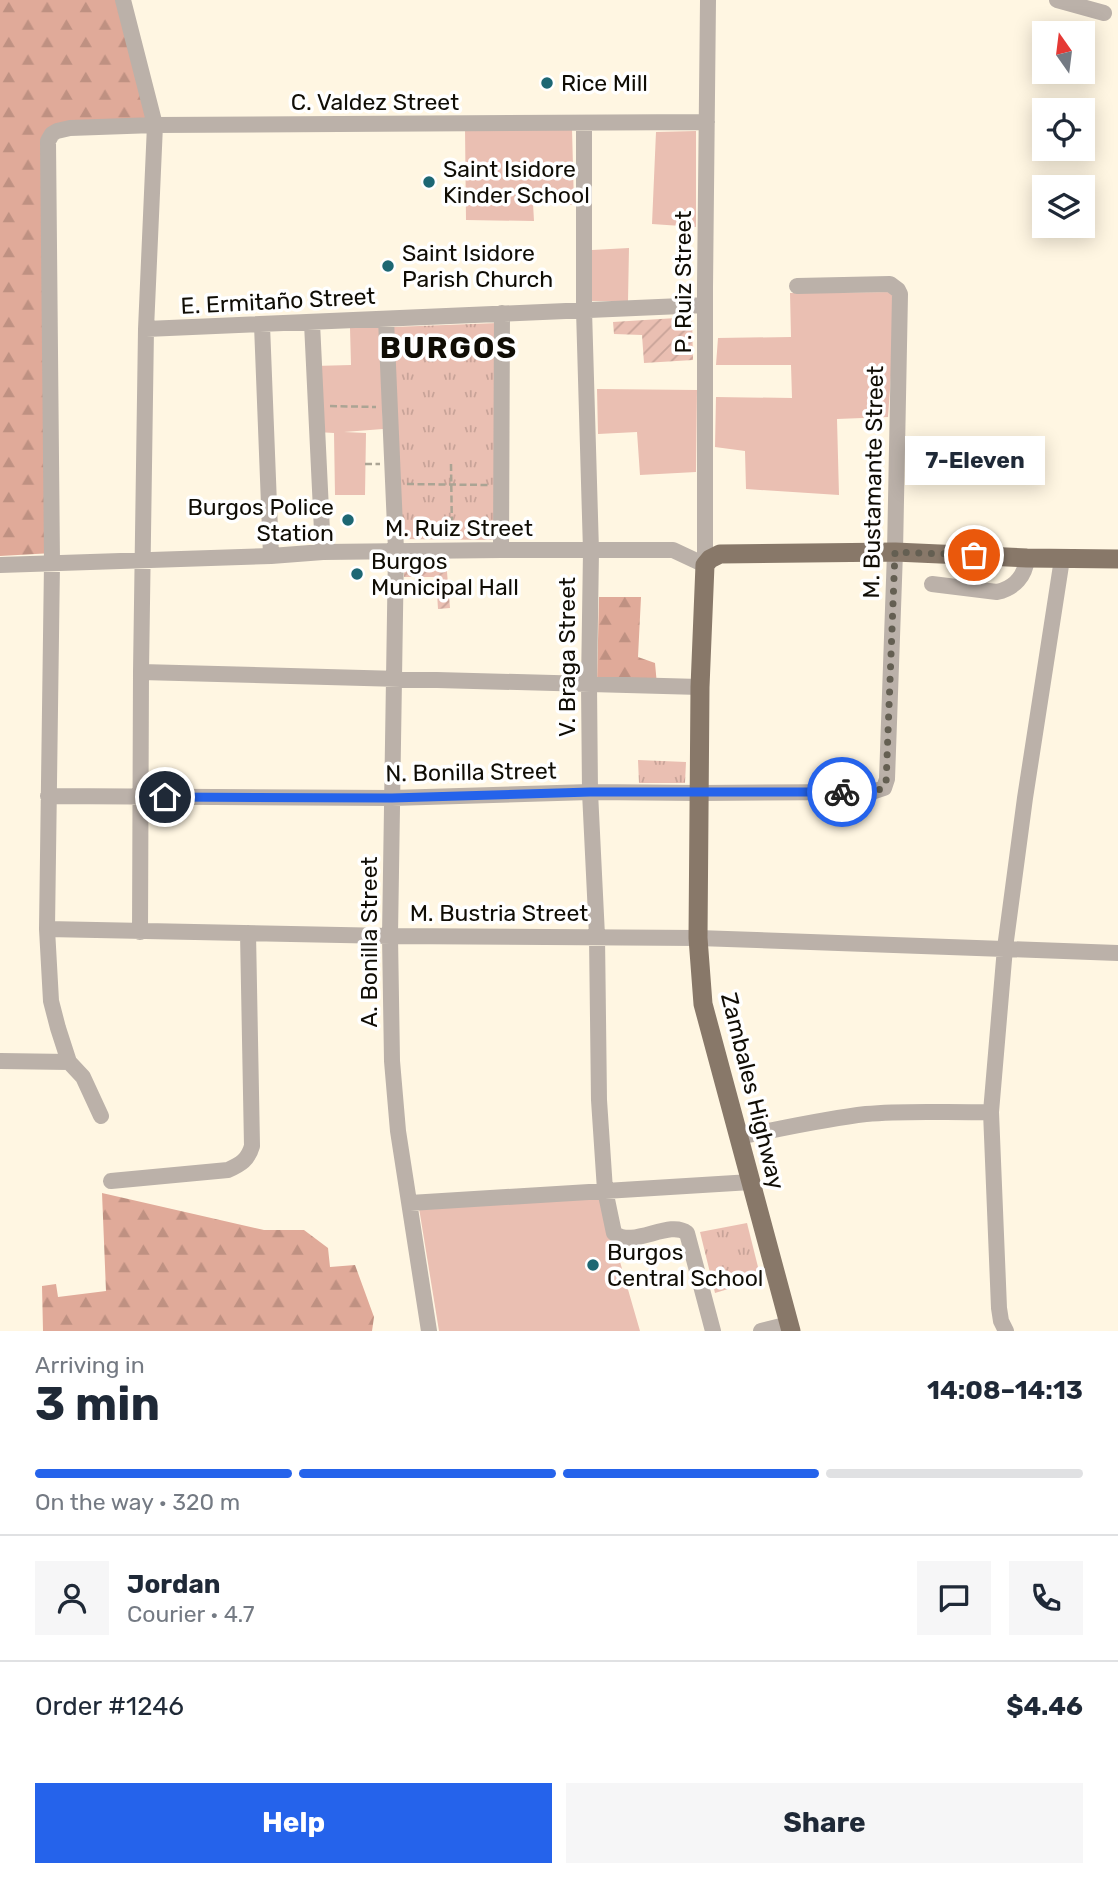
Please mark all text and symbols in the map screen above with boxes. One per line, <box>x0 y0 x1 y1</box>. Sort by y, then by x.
north arrow <box>1032 21 1096 84</box>
map controls <box>1032 21 1095 238</box>
place label: Rice Mill <box>561 69 648 97</box>
marker: Rice Mill <box>539 75 555 91</box>
street label: C. Valdez Street <box>291 88 459 116</box>
button: locate <box>1032 98 1095 161</box>
place label: Saint Isidore Kinder School <box>443 155 590 209</box>
marker: Saint Isidore Kinder School <box>421 174 437 190</box>
button: layers <box>1032 175 1095 238</box>
street label: P. Ruiz Street <box>669 211 697 353</box>
place label: Saint Isidore Parish Church <box>402 239 553 293</box>
marker: Saint Isidore Parish Church <box>380 258 396 274</box>
street label: E. Ermitaño Street <box>180 282 376 320</box>
district label: BURGOS <box>380 330 518 366</box>
street label: M. Bustamante Street <box>857 365 889 599</box>
callout: 7-Eleven <box>904 436 1044 485</box>
text: 7-Eleven <box>925 446 1025 474</box>
place label: Burgos Police Station <box>187 493 334 547</box>
marker: Burgos Police Station <box>340 512 356 528</box>
street label: M. Ruiz Street <box>385 514 533 542</box>
pin <box>944 525 1004 585</box>
icon: bag <box>955 536 993 574</box>
place label: Burgos Municipal Hall <box>371 547 519 601</box>
marker: Burgos Municipal Hall <box>349 566 365 582</box>
street label: V. Braga Street <box>553 577 581 737</box>
street label: N. Bonilla Street <box>385 757 557 787</box>
courier <box>807 757 877 827</box>
pin <box>135 767 195 827</box>
icon: bike <box>823 773 861 811</box>
icon: home <box>146 778 184 816</box>
street label: A. Bonilla Street <box>355 857 383 1027</box>
street label: M. Bustria Street <box>410 899 588 927</box>
street label: Zambales Highway <box>715 990 791 1193</box>
place label: Burgos Central School <box>607 1238 763 1292</box>
marker: Burgos Central School <box>585 1257 601 1273</box>
text: Arriving in <box>35 1351 145 1379</box>
text: 14:08–14:13 <box>927 1375 1083 1406</box>
text: 3 min <box>35 1377 160 1432</box>
text: On the way · 320 m <box>35 1488 240 1516</box>
button: person <box>35 1561 109 1635</box>
button: chat <box>917 1561 991 1635</box>
button: phone <box>1009 1561 1083 1635</box>
text: Jordan <box>127 1569 220 1600</box>
text: Courier · 4.7 <box>127 1600 254 1628</box>
text: Order #1246 <box>35 1691 184 1722</box>
text: $4.46 <box>1006 1691 1083 1722</box>
button: Help <box>35 1783 552 1863</box>
button: Share <box>566 1783 1083 1863</box>

